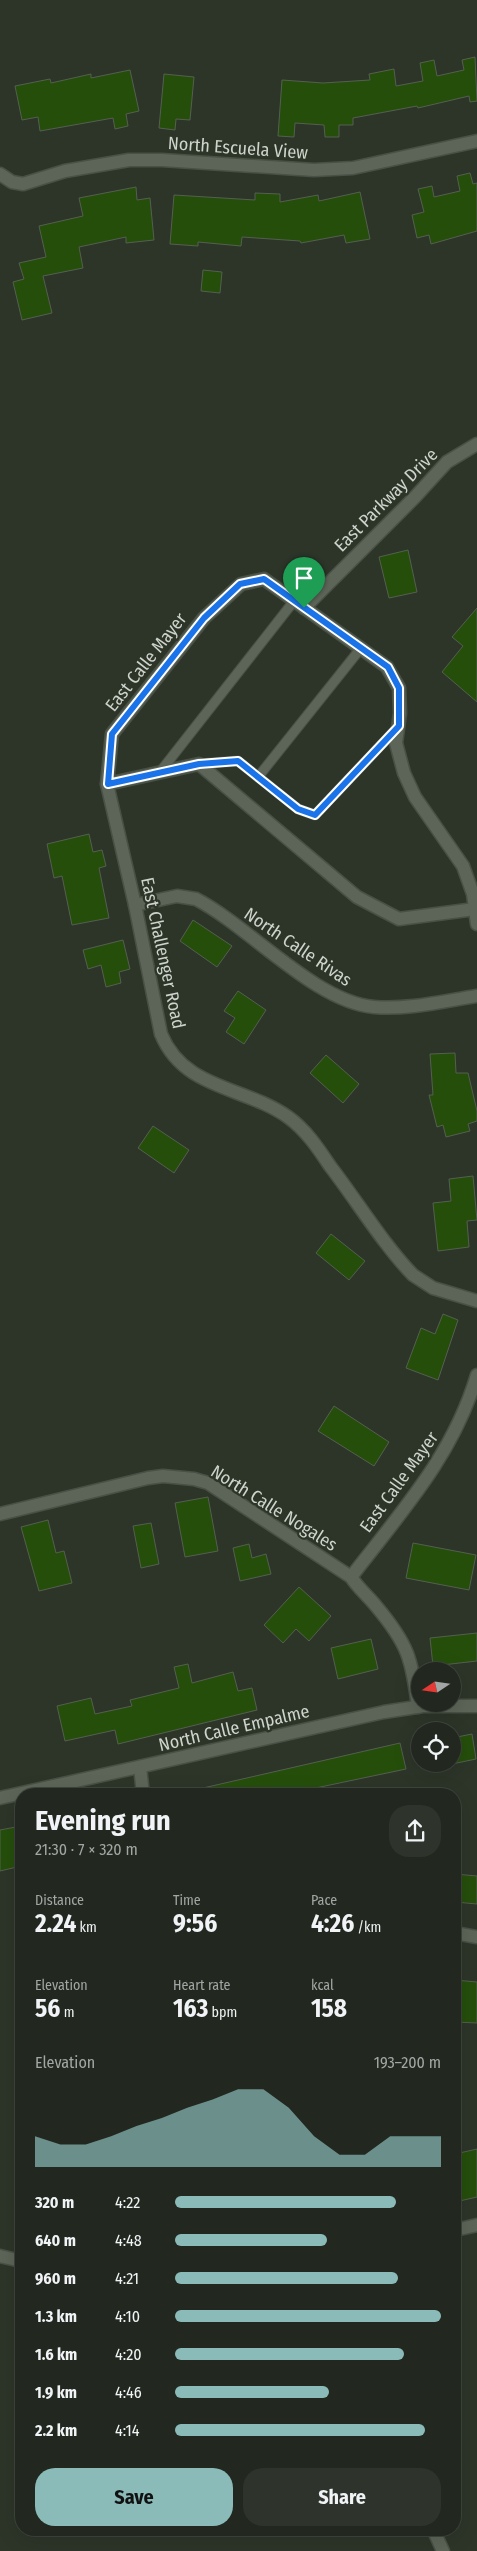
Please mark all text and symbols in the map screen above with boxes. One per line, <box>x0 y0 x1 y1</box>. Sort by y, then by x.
street label: North Escuela View <box>167 132 309 164</box>
street label: East Parkway Drive <box>330 444 442 556</box>
pin <box>283 557 325 608</box>
icon: arrive <box>290 564 318 592</box>
street label: East Calle Mayer <box>101 608 192 716</box>
street label: East Challenger Road <box>136 875 190 1031</box>
street label: North Calle Rivas <box>240 903 356 991</box>
street label: East Calle Mayer <box>355 1427 443 1537</box>
street label: North Calle Nogales <box>207 1460 341 1556</box>
north arrow <box>411 1662 461 1712</box>
map controls <box>411 1662 461 1772</box>
street label: North Calle Empalme <box>156 1700 312 1756</box>
button: locate <box>411 1722 461 1772</box>
text: Evening run <box>35 1804 171 1837</box>
button: share <box>389 1805 441 1857</box>
text: 21:30 · 7 × 320 m <box>35 1840 138 1859</box>
text: Distance <box>35 1892 84 1909</box>
text: Time <box>173 1892 201 1909</box>
text: Pace <box>311 1892 337 1909</box>
text: 2.24 <box>35 1909 76 1939</box>
text: 9:56 <box>173 1909 217 1939</box>
text: 4:26 <box>311 1909 354 1939</box>
text: km <box>76 1919 97 1936</box>
text: /km <box>354 1919 381 1936</box>
text: Elevation <box>35 1977 88 1994</box>
text: Heart rate <box>173 1977 230 1994</box>
text: kcal <box>311 1977 334 1994</box>
text: 56 <box>35 1994 60 2024</box>
text: 163 <box>173 1994 208 2024</box>
text: 158 <box>311 1994 347 2024</box>
text: m <box>60 2004 74 2021</box>
text: bpm <box>208 2004 237 2021</box>
text: Elevation <box>35 2053 95 2072</box>
text: 193–200 m <box>374 2053 441 2072</box>
text: 320 m <box>35 2193 74 2212</box>
text: 4:22 <box>115 2193 140 2212</box>
text: 640 m <box>35 2231 76 2250</box>
text: 4:48 <box>115 2231 142 2250</box>
text: 960 m <box>35 2269 76 2288</box>
text: 4:21 <box>115 2269 139 2288</box>
text: 1.3 km <box>35 2307 77 2326</box>
text: 4:10 <box>115 2307 140 2326</box>
text: 1.6 km <box>35 2345 77 2364</box>
text: 4:20 <box>115 2345 142 2364</box>
text: 1.9 km <box>35 2383 77 2402</box>
text: 4:46 <box>115 2383 142 2402</box>
text: 2.2 km <box>35 2421 77 2440</box>
text: 4:14 <box>115 2421 139 2440</box>
button: Save <box>35 2468 233 2526</box>
button: Share <box>243 2468 441 2526</box>

